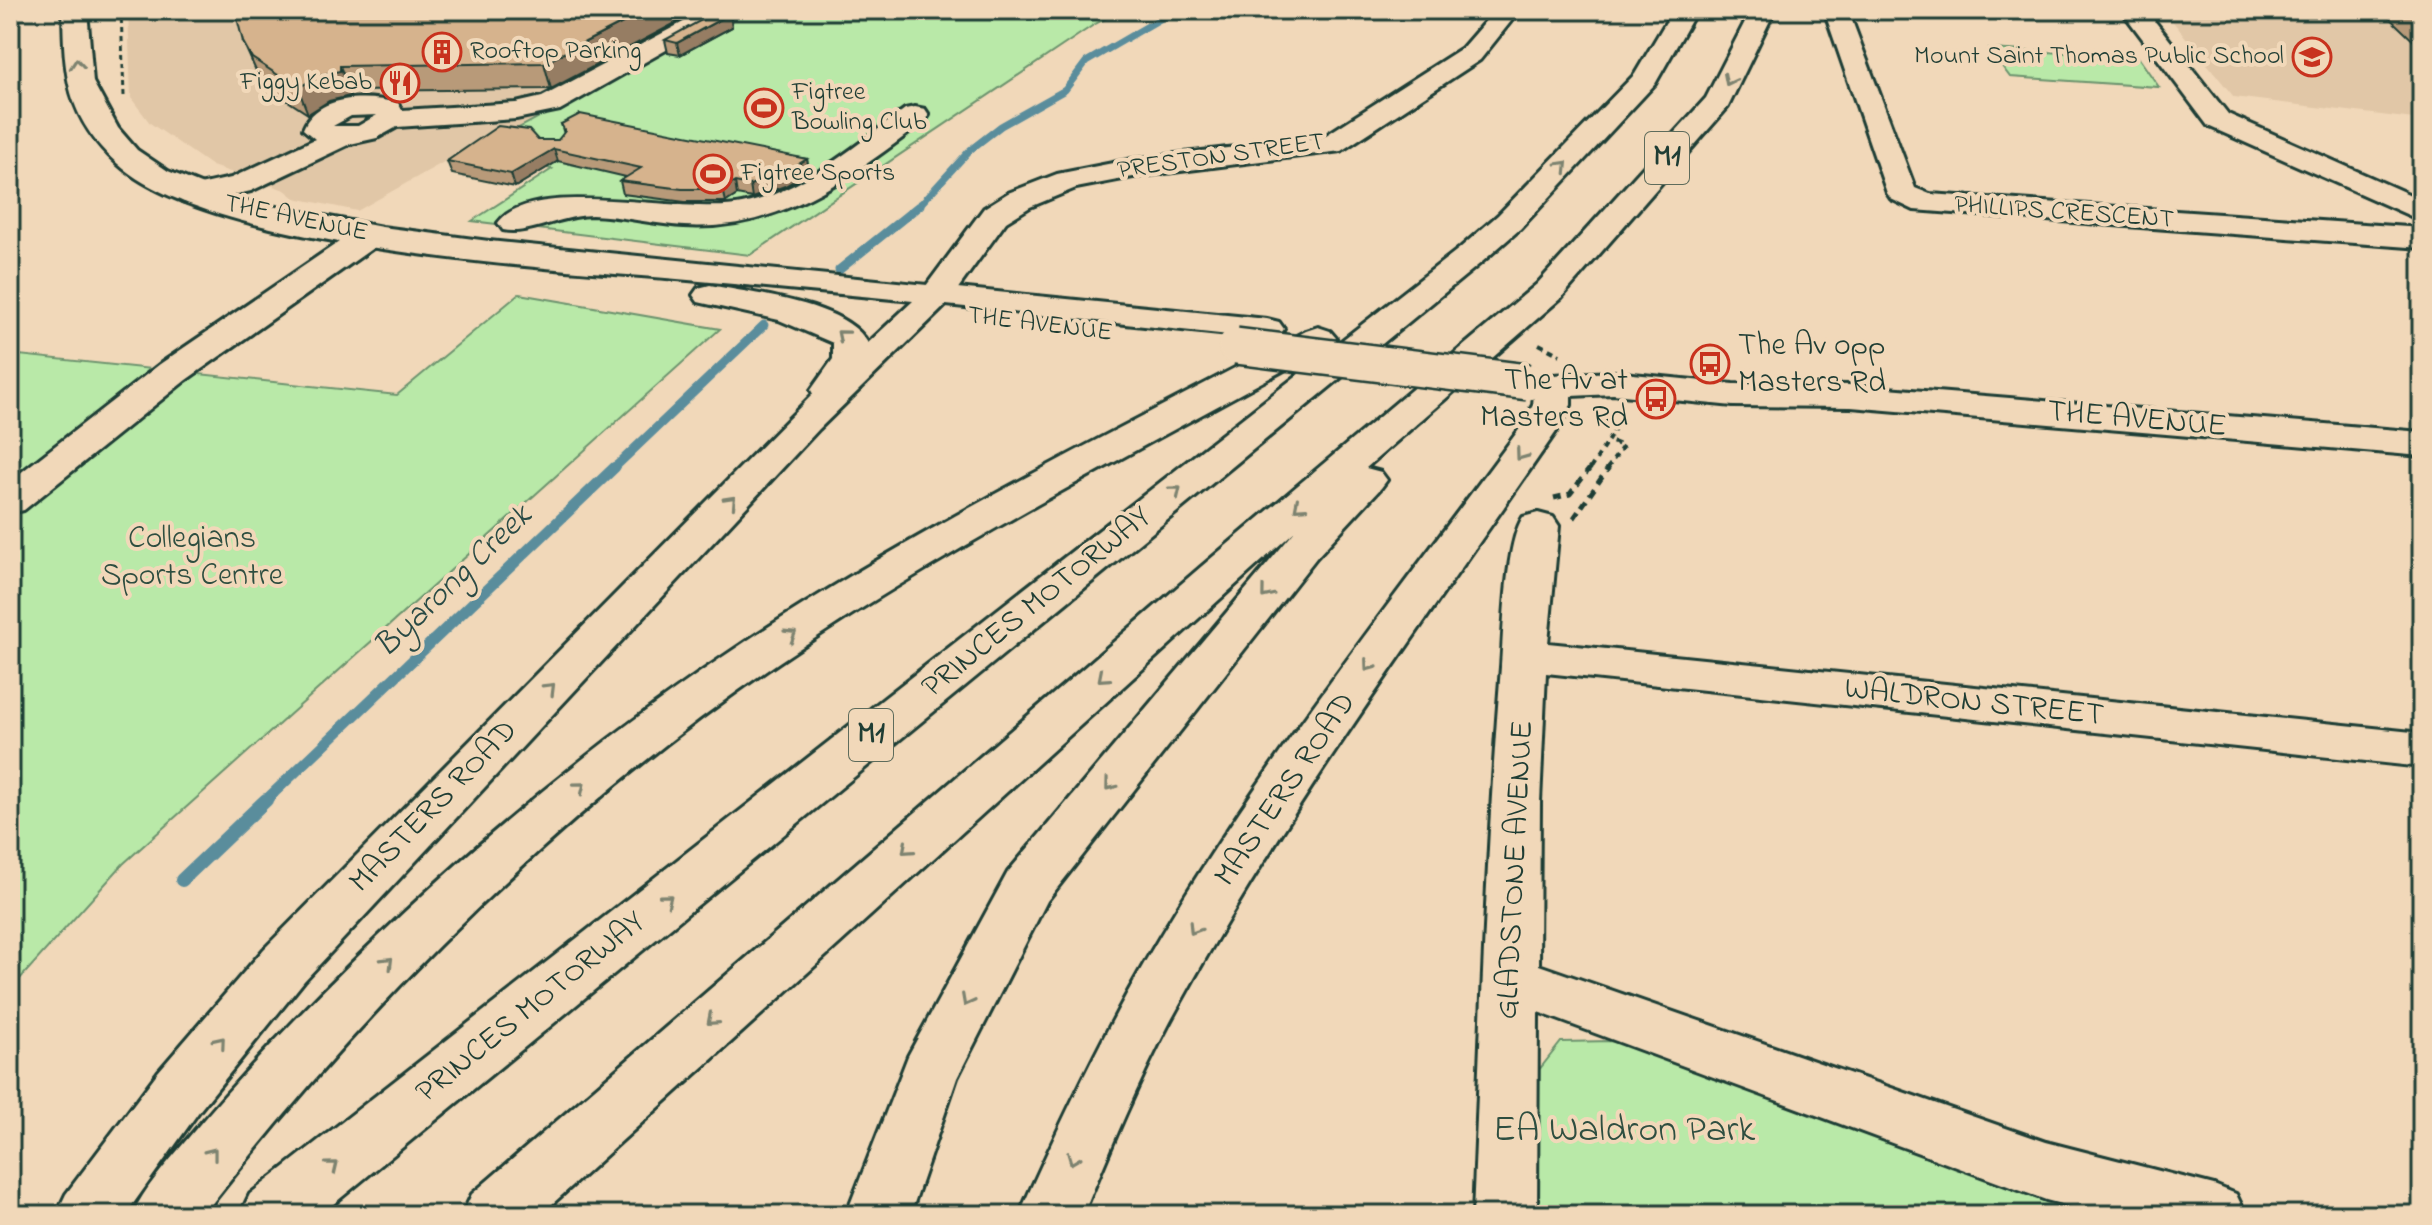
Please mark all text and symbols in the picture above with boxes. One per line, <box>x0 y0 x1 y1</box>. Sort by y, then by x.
building icon: Rooftop Parking <box>421 31 463 73</box>
place label: Rooftop Parking <box>470 33 642 71</box>
school or university icon: Mount Saint Thomas Public School <box>2291 36 2333 78</box>
place label: Mount Saint Thomas Public School <box>1914 38 2284 76</box>
one-way arrow <box>69 58 86 71</box>
restaurant icon: Figgy Kebab <box>379 62 421 104</box>
place label: Figgy Kebab <box>239 64 372 102</box>
one-way arrow <box>1723 72 1738 86</box>
place label: Figtree Bowling Club <box>791 74 927 142</box>
sports icon: Figtree Bowling Club <box>743 87 785 129</box>
street label: PRESTON STREET <box>1115 124 1327 190</box>
road number: M1 <box>1645 132 1689 184</box>
sports icon: Figtree Sports <box>692 153 734 195</box>
place label: Figtree Sports <box>740 155 895 193</box>
one-way arrow <box>1554 160 1568 175</box>
street label: THE AVENUE <box>221 185 371 253</box>
street label: PHILLIPS CRESCENT <box>1953 186 2175 240</box>
street label: THE AVENUE <box>965 297 1115 353</box>
place label: The Av opp Masters Rd <box>1738 323 1886 407</box>
one-way arrow <box>837 330 851 344</box>
bus stop icon: The Av opp Masters Rd <box>1689 343 1731 385</box>
place label: The Av at Masters Rd <box>1480 358 1628 442</box>
bus stop icon: The Av at Masters Rd <box>1635 378 1677 420</box>
street label: THE AVENUE <box>2045 389 2229 451</box>
one-way arrow <box>1516 446 1531 460</box>
one-way arrow <box>1167 487 1182 501</box>
water label: Byarong Creek <box>363 492 546 671</box>
street label: PRINCES MOTORWAY <box>912 495 1162 711</box>
one-way arrow <box>721 496 736 510</box>
one-way arrow <box>1293 496 1308 511</box>
park label: Collegians Sports Centre <box>101 516 284 600</box>
one-way arrow <box>1261 584 1276 598</box>
one-way arrow <box>782 629 796 644</box>
one-way arrow <box>1364 657 1379 671</box>
street label: WALDRON STREET <box>1842 666 2106 740</box>
one-way arrow <box>1097 667 1112 682</box>
one-way arrow <box>541 683 555 697</box>
street label: MASTERS ROAD <box>1203 683 1369 897</box>
street label: MASTERS ROAD <box>339 709 529 905</box>
road number: M1 <box>849 709 893 761</box>
street label: GLADSTONE AVENUE <box>1485 719 1547 1021</box>
one-way arrow <box>1105 776 1120 790</box>
one-way arrow <box>571 782 585 797</box>
one-way arrow <box>902 839 917 853</box>
one-way arrow <box>658 894 672 909</box>
street label: PRINCES MOTORWAY <box>406 900 656 1116</box>
one-way arrow <box>1188 920 1204 935</box>
one-way arrow <box>379 957 394 972</box>
one-way arrow <box>962 992 977 1007</box>
one-way arrow <box>707 1010 722 1025</box>
one-way arrow <box>210 1037 225 1051</box>
park label: EA Waldron Park <box>1493 1103 1755 1159</box>
one-way arrow <box>203 1147 217 1162</box>
one-way arrow <box>1066 1151 1083 1165</box>
one-way arrow <box>324 1162 339 1176</box>

